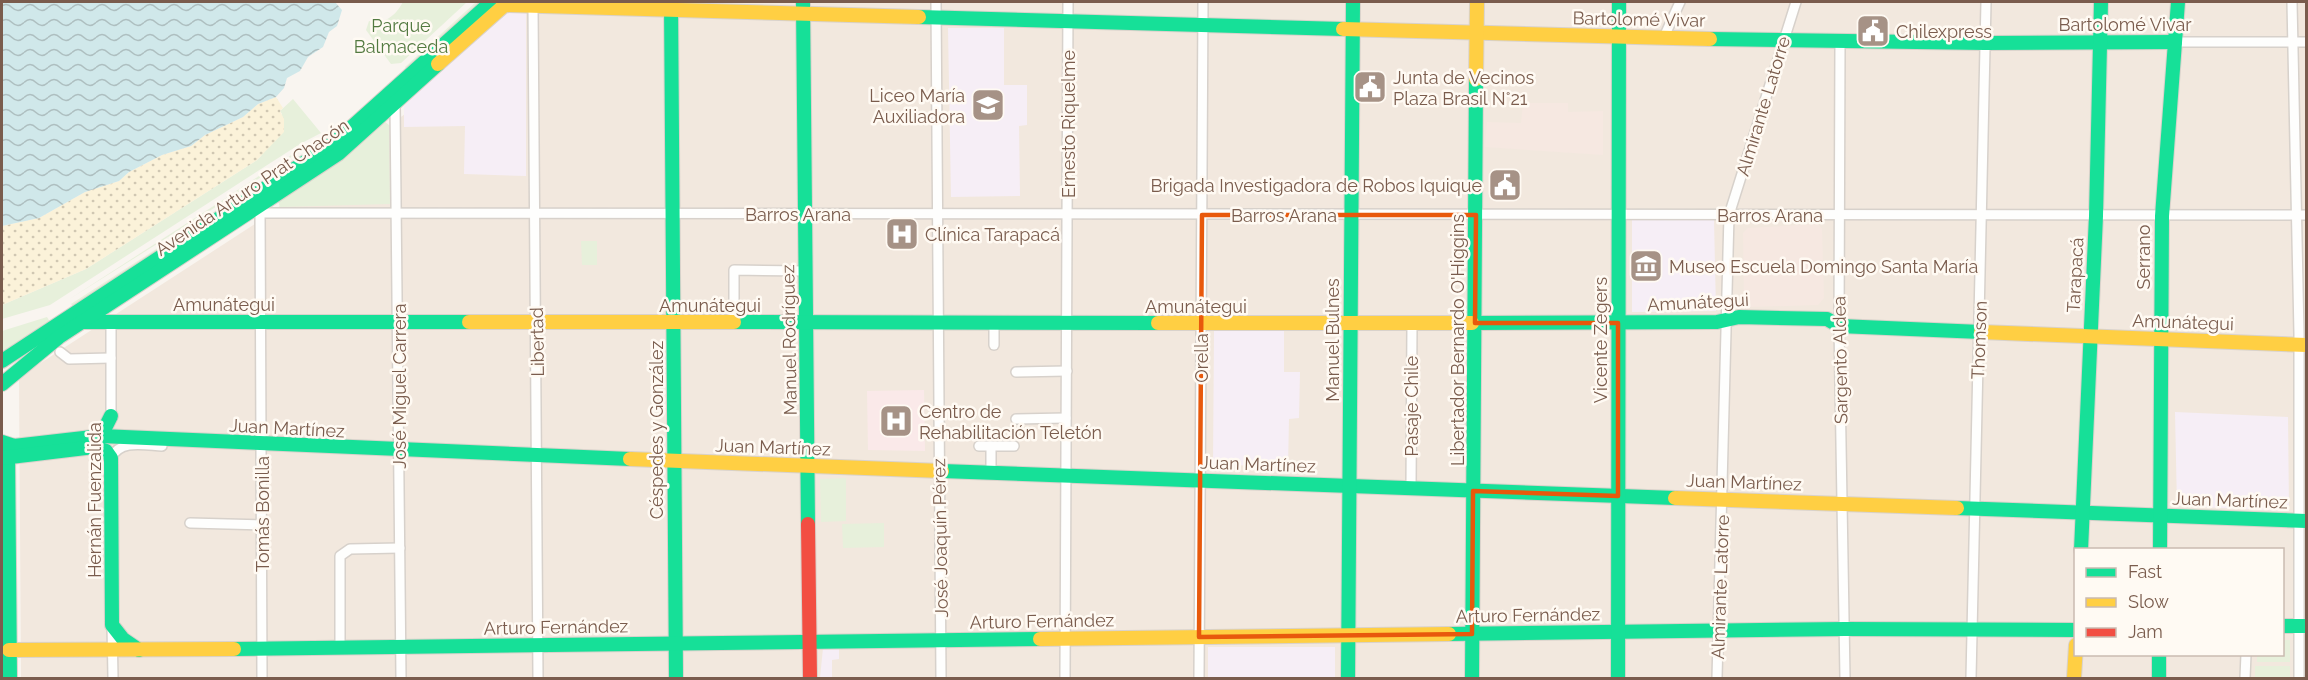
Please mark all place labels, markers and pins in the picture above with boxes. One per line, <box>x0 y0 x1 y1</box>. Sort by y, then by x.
public building icon: Chilexpress <box>1855 13 1891 49</box>
place label: Chilexpress <box>1896 21 1992 42</box>
place label: Junta de Vecinos Plaza Brasil N°21 <box>1393 67 1534 109</box>
public building icon: Junta de Vecinos Plaza Brasil N°21 <box>1352 69 1388 105</box>
place label: Liceo María Auxiliadora <box>869 85 965 127</box>
school or university icon: Liceo María Auxiliadora <box>970 87 1006 123</box>
public building icon: Brigada Investigadora de Robos Iquique <box>1487 167 1523 203</box>
place label: Brigada Investigadora de Robos Iquique <box>1150 175 1482 196</box>
hospital icon: Clínica Tarapacá <box>884 216 920 252</box>
place label: Clínica Tarapacá <box>925 224 1060 245</box>
museum icon: Museo Escuela Domingo Santa María <box>1628 248 1664 284</box>
place label: Museo Escuela Domingo Santa María <box>1669 256 1978 277</box>
place label: Centro de Rehabilitación Teletón <box>919 401 1102 443</box>
hospital icon: Centro de Rehabilitación Teletón <box>878 403 914 439</box>

